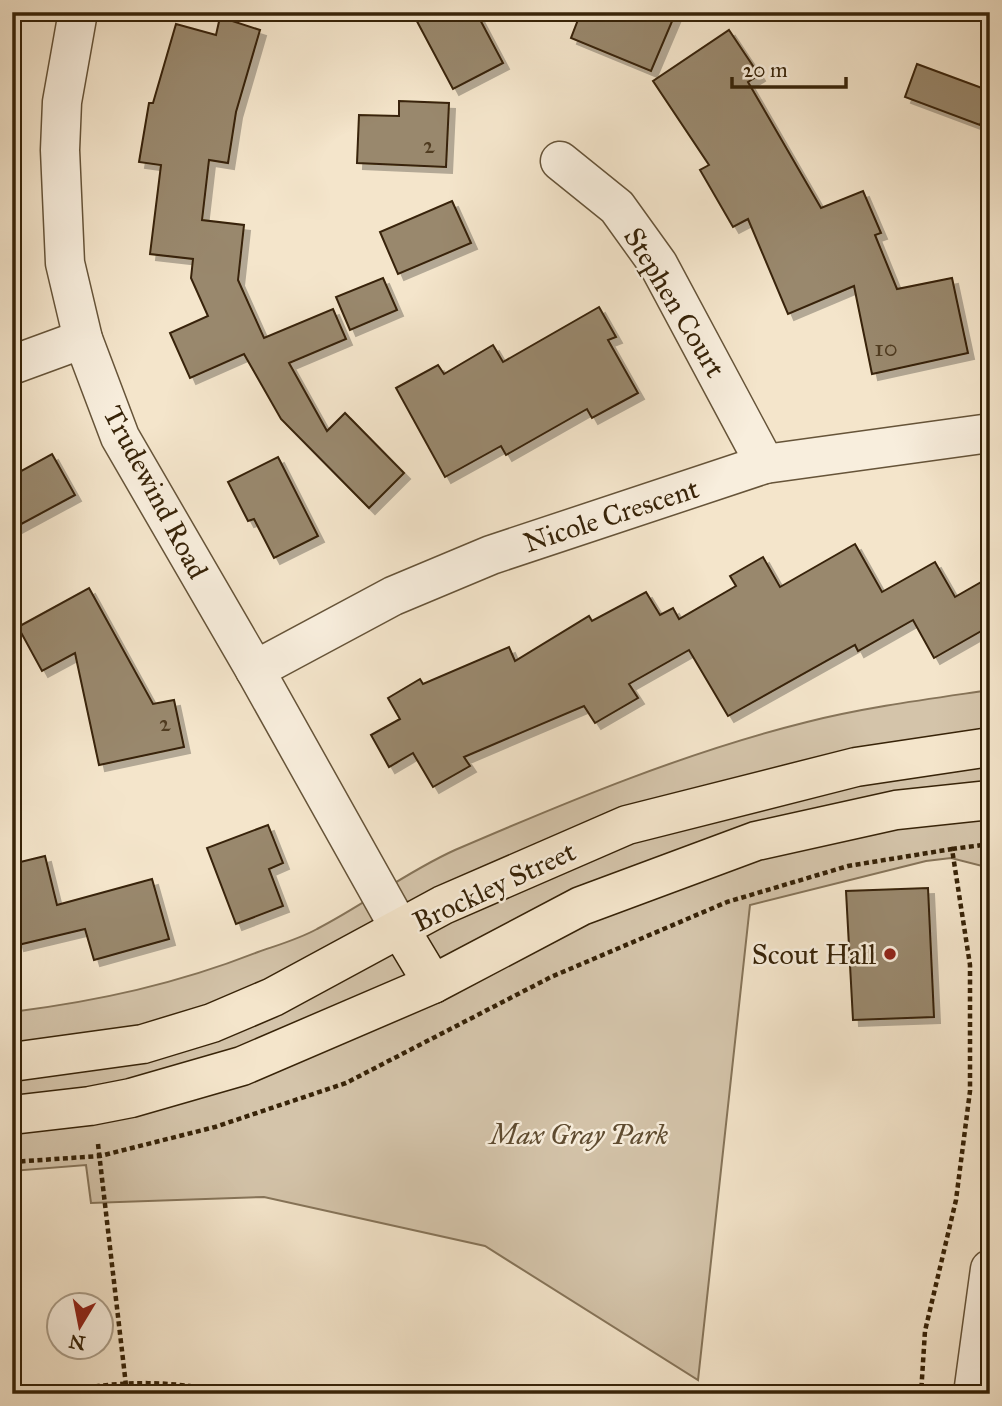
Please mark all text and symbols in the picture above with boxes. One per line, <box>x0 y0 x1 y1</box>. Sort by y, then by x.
scale bar <box>732 46 846 90</box>
text: 20 m <box>743 57 788 83</box>
house number: 2 <box>423 130 435 160</box>
street label: Stephen Court <box>616 221 733 384</box>
house number: 10 <box>874 333 898 363</box>
street label: Trudewind Road <box>95 400 216 585</box>
street label: Nicole Crescent <box>519 471 703 560</box>
house number: 2 <box>159 708 171 738</box>
street label: Brockley Street <box>407 833 581 939</box>
place label: Scout Hall <box>752 937 876 972</box>
marker: Scout Hall <box>882 946 898 962</box>
park label: Max Gray Park <box>487 1117 669 1152</box>
north arrow <box>46 1290 116 1360</box>
text: N <box>67 1330 87 1355</box>

